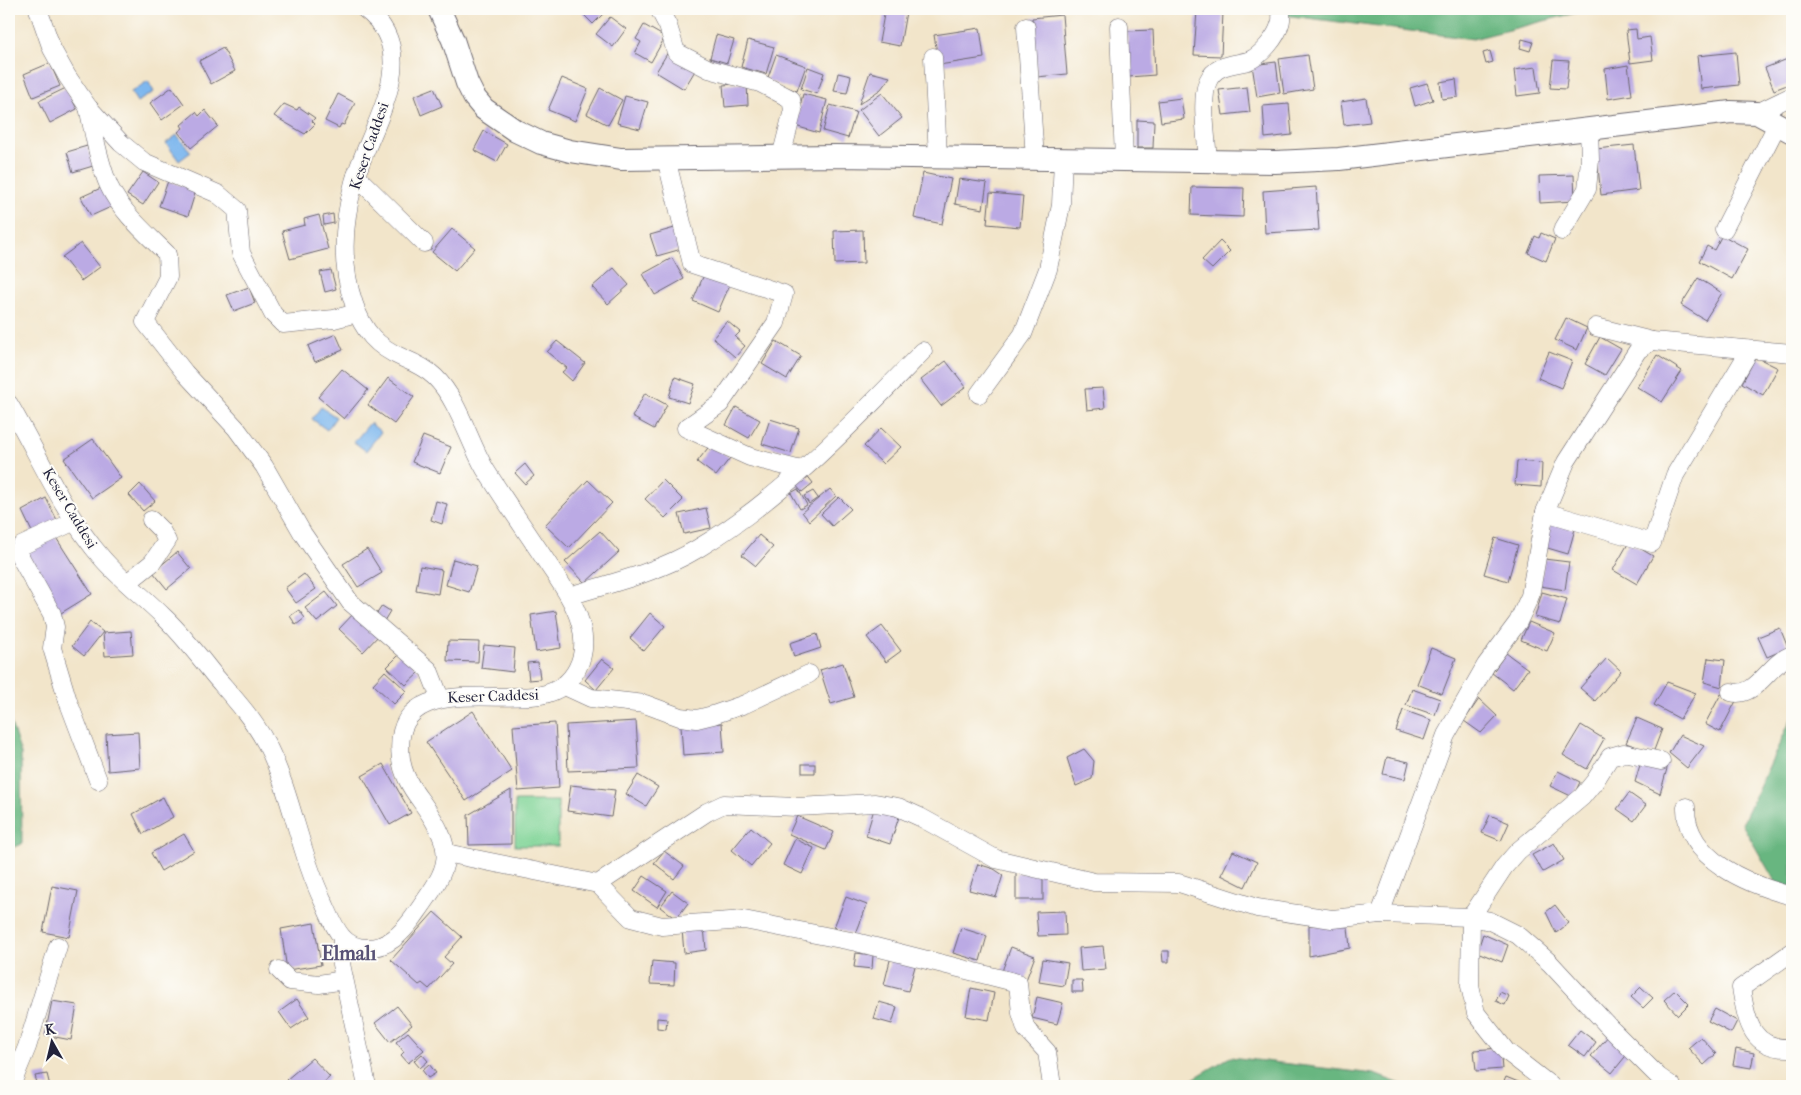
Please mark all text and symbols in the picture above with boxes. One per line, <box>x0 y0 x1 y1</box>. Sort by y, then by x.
street label: Keser Caddesi <box>346 99 393 192</box>
street label: Keser Caddesi <box>39 464 102 552</box>
street label: Keser Caddesi <box>447 685 540 707</box>
district label: Elmalı <box>321 942 378 965</box>
north arrow <box>28 1018 78 1068</box>
text: K <box>44 1020 57 1039</box>

